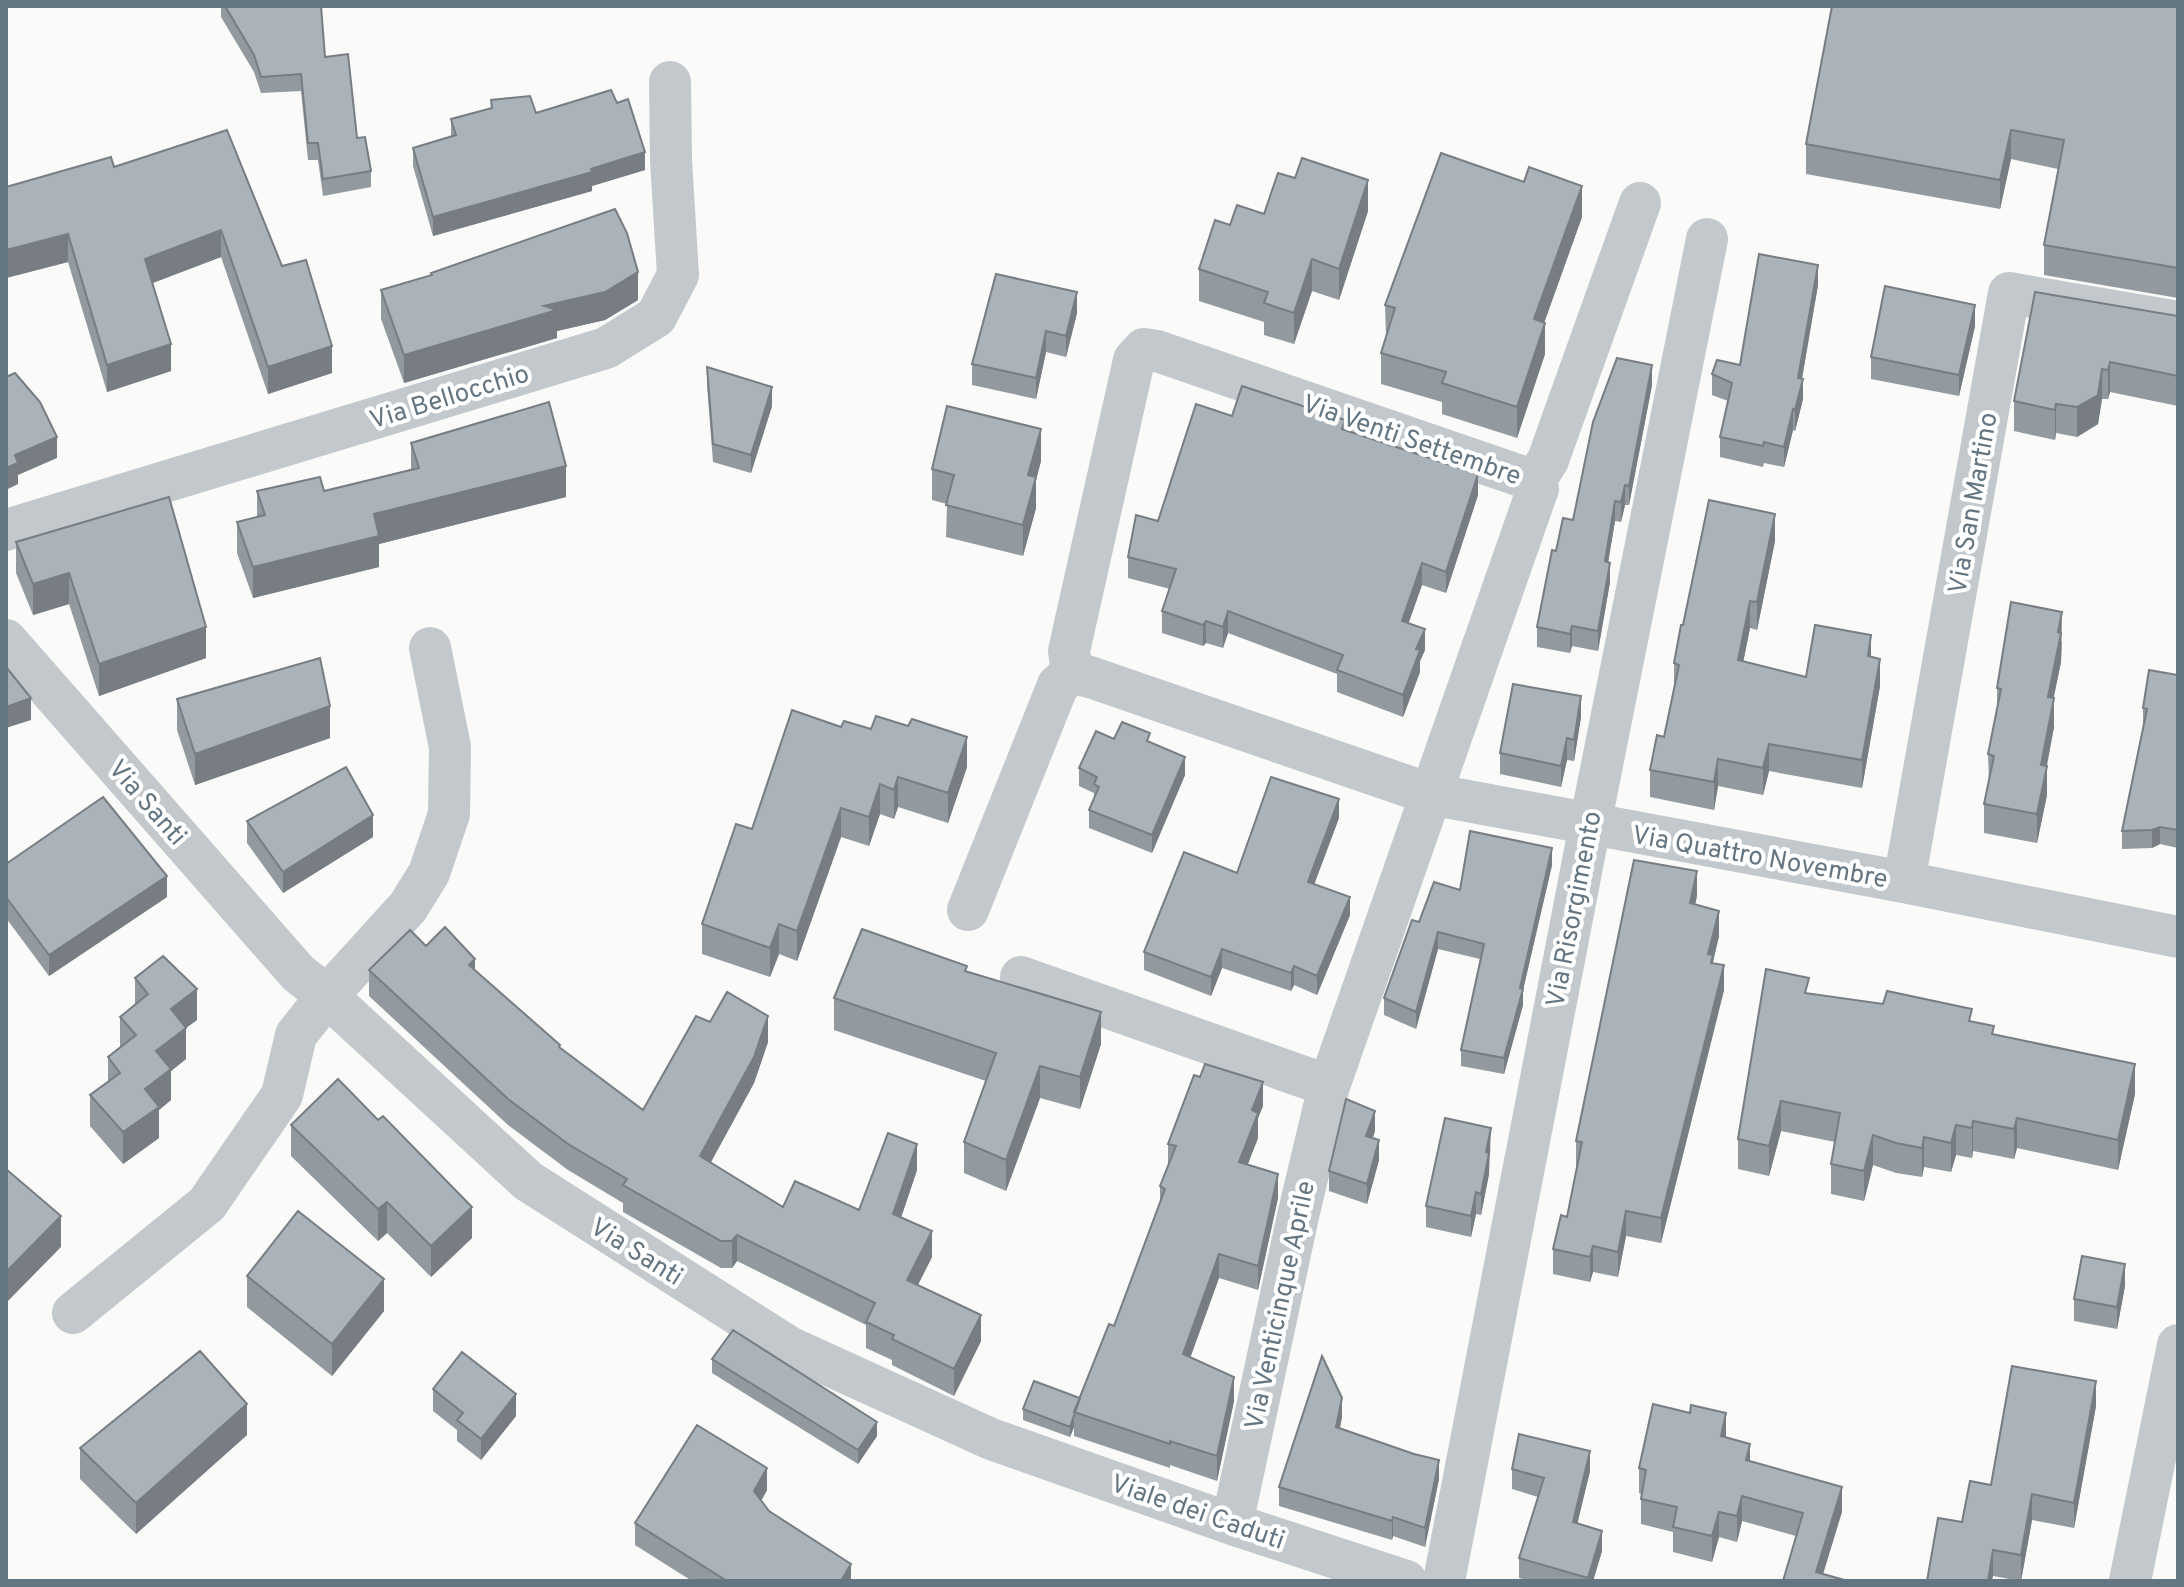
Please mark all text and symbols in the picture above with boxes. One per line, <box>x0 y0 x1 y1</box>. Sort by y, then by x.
street label: Via Bellocchio <box>366 358 534 438</box>
street label: Via Venti Settembre <box>1297 388 1525 494</box>
street label: Via San Martino <box>1942 410 2007 597</box>
street label: Via Santi <box>100 754 192 853</box>
street label: Via Risorgimento <box>1540 809 1611 1010</box>
street label: Via Quattro Novembre <box>1629 820 1890 897</box>
street label: Via Venticinque Aprile <box>1239 1178 1324 1433</box>
street label: Via Santi <box>583 1212 688 1294</box>
street label: Viale dei Caduti <box>1106 1468 1288 1559</box>

